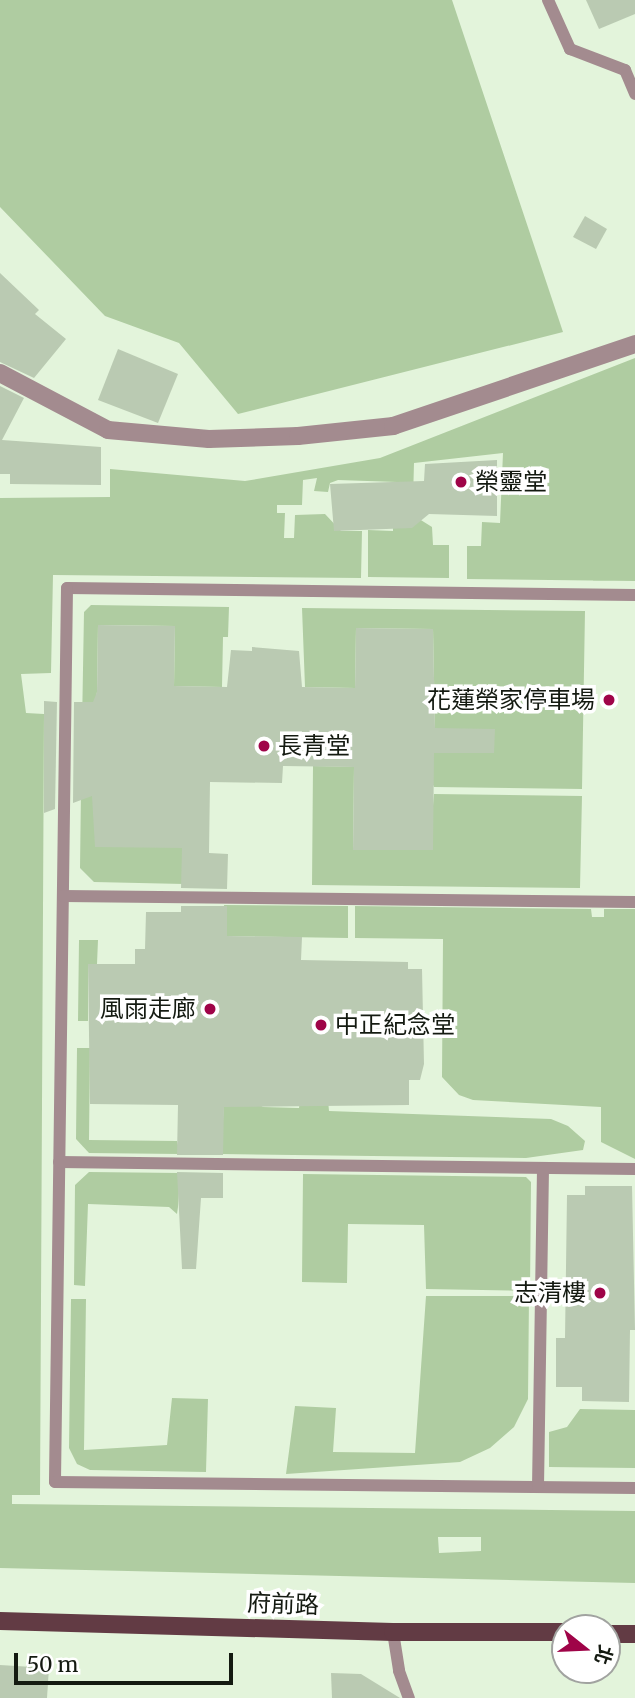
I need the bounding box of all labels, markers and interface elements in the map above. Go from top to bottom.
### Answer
place label: 榮靈堂 [475,468,547,496]
marker: 榮靈堂 [453,474,469,490]
place label: 花蓮榮家停車場 [427,686,595,714]
marker: 花蓮榮家停車場 [601,692,617,708]
place label: 長青堂 [278,732,350,760]
marker: 長青堂 [256,738,272,754]
place label: 風雨走廊 [100,995,196,1023]
marker: 風雨走廊 [202,1001,218,1017]
place label: 中正紀念堂 [335,1011,455,1039]
marker: 中正紀念堂 [313,1017,329,1033]
place label: 志清樓 [514,1279,586,1307]
marker: 志清樓 [592,1285,608,1301]
street label: 府前路 [247,1588,319,1620]
north arrow [551,1614,621,1684]
scale bar [18,1638,236,1682]
text: 北 [590,1642,618,1668]
text: 50 m [27,1651,78,1678]

